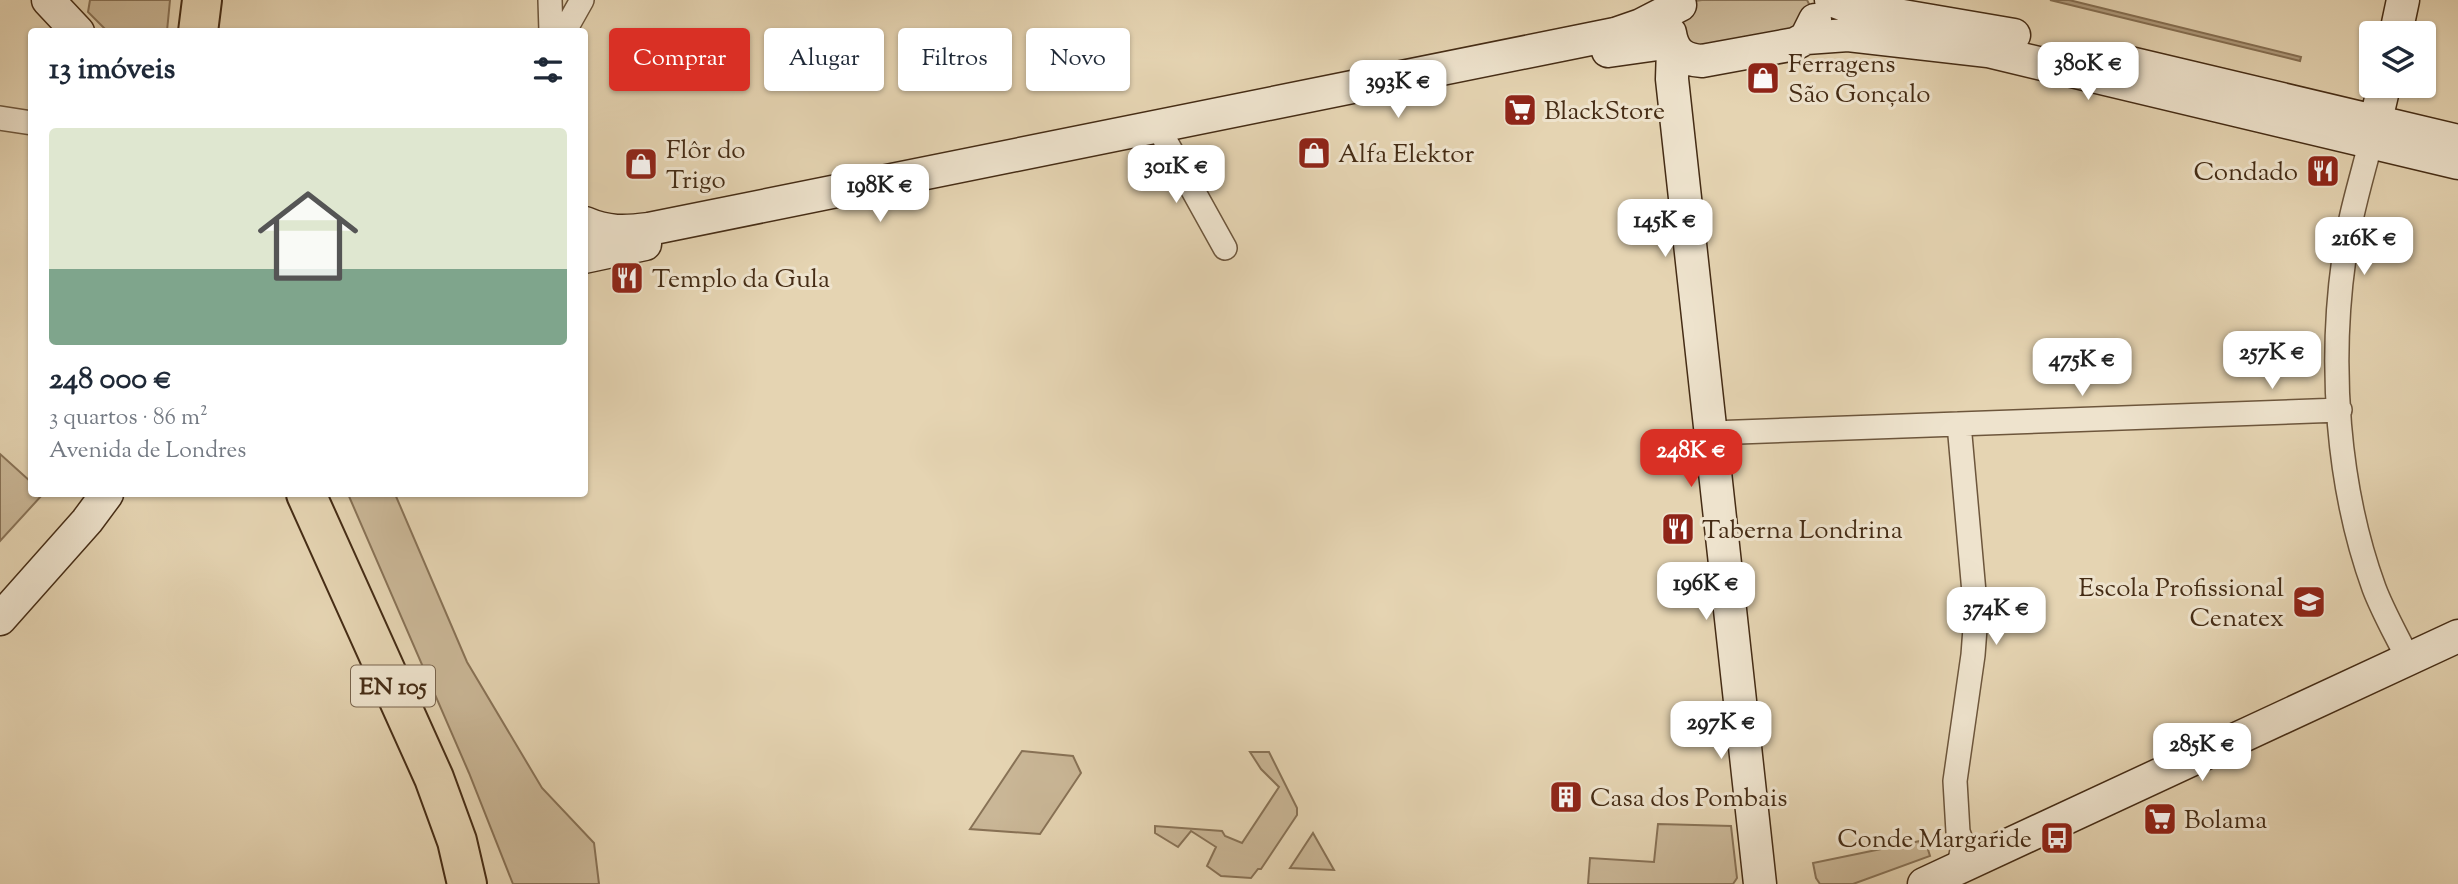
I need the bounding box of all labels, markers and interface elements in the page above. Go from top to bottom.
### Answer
map controls [2359,21,2436,98]
button: layers [2359,21,2436,98]
chip: Comprar [609,28,750,91]
chip: Alugar [764,28,884,91]
chip: Filtros [898,28,1012,91]
chip: Novo [1026,28,1130,91]
pin: 380K € [2031,42,2145,102]
place label: Ferragens São Gonçalo [1788,47,1930,114]
text: 380K € [2054,48,2122,81]
text: 13 imóveis [49,49,175,92]
icon: filters [529,51,567,89]
shop icon: Ferragens São Gonçalo [1744,59,1782,97]
pin: 393K € [1341,60,1455,120]
text: 393K € [1365,66,1431,99]
supermarket icon: BlackStore [1501,91,1539,129]
place label: BlackStore [1544,94,1665,131]
place label: Flôr do Trigo [666,133,746,200]
shop icon: Alfa Elektor [1295,134,1333,172]
place label: Alfa Elektor [1338,137,1475,174]
shop icon: Flôr do Trigo [622,145,660,183]
pin: 301K € [1119,146,1233,205]
text: 301K € [1144,151,1208,184]
restaurant icon: Condado [2304,152,2342,190]
place label: Condado [2193,155,2298,192]
pin: 198K € [823,164,937,224]
text: 198K € [847,170,913,203]
icon: home [245,173,371,299]
pin: 145K € [1608,200,1722,259]
text: 145K € [1634,205,1696,238]
pin: 216K € [2307,218,2421,277]
text: 216K € [2331,223,2397,256]
restaurant icon: Templo da Gula [608,259,646,297]
place label: Templo da Gula [652,262,830,299]
pin: 257K € [2215,332,2329,391]
text: 257K € [2239,337,2305,370]
pin: 475K € [2025,338,2139,398]
text: 475K € [2049,344,2115,377]
text: 248 000 € [49,359,172,402]
text: 3 quartos · 86 m² [49,402,208,435]
pin: 248K € [1634,430,1748,489]
text: Avenida de Londres [49,435,246,468]
text: 248K € [1656,435,1726,468]
restaurant icon: Taberna Londrina [1659,510,1697,548]
place label: Taberna Londrina [1702,513,1903,550]
pin: 196K € [1649,562,1763,622]
text: 196K € [1673,568,1739,601]
place label: Escola Profissional Cenatex [2079,571,2284,638]
school or university icon: Escola Profissional Cenatex [2290,583,2328,621]
pin: 374K € [1939,588,2053,647]
text: 374K € [1963,593,2029,626]
road number: EN 105 [351,666,435,706]
pin: 297K € [1664,702,1778,761]
text: 297K € [1686,707,1756,740]
pin: 285K € [2145,724,2259,783]
text: 285K € [2169,729,2235,762]
building icon: Casa dos Pombais [1547,778,1585,816]
place label: Casa dos Pombais [1590,781,1788,818]
supermarket icon: Bolama [2141,800,2179,838]
place label: Bolama [2184,803,2267,840]
bus stop icon: Conde Margaride [2038,819,2076,857]
place label: Conde Margaride [1837,822,2032,859]

